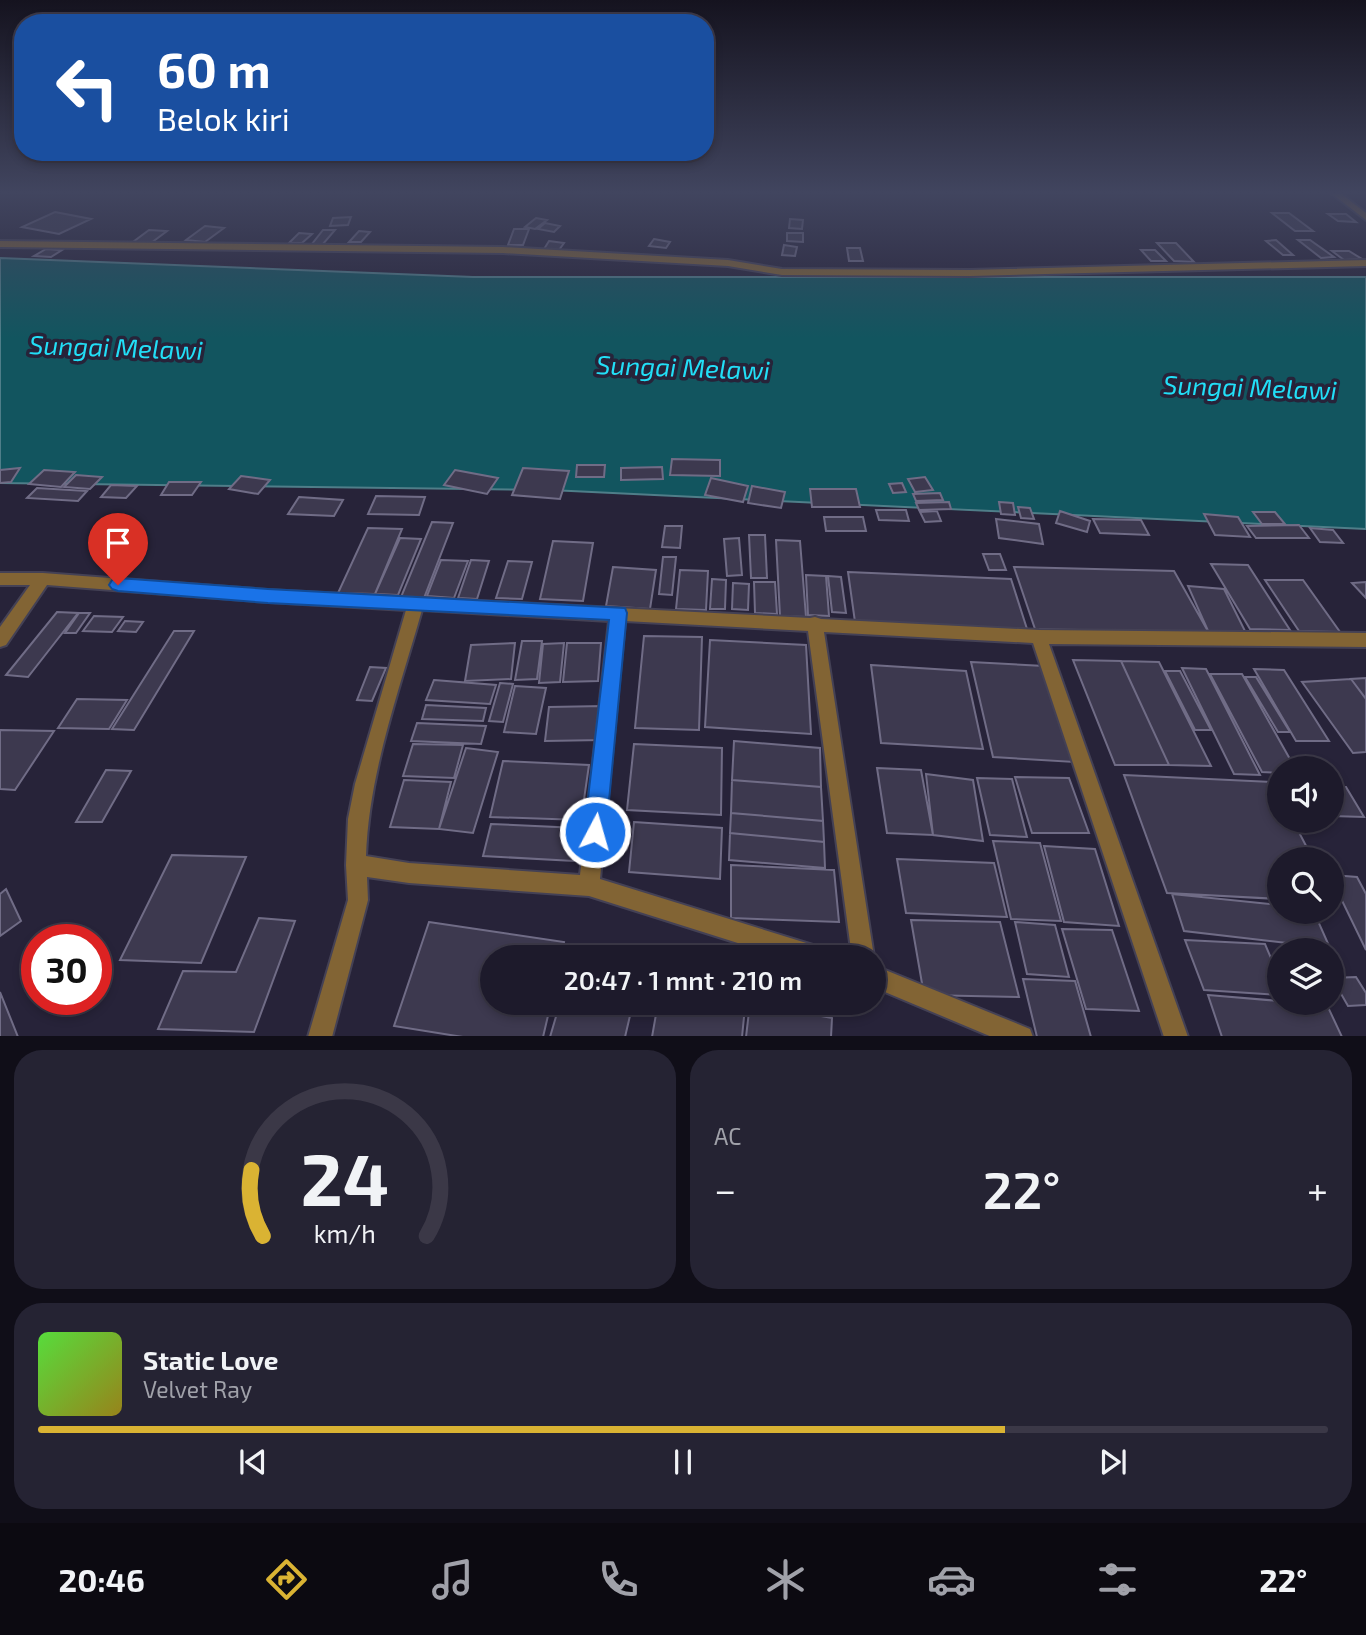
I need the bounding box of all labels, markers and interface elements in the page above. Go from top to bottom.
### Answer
text: 60 m [157,39,271,98]
icon: left [42,42,133,133]
text: Belok kiri [157,99,290,137]
water label: Sungai Melawi [29,328,204,365]
water label: Sungai Melawi [596,348,771,385]
water label: Sungai Melawi [1163,368,1338,405]
pin [88,513,148,585]
icon: arrive [99,524,137,562]
map controls [1267,756,1344,1015]
button: sound [1267,756,1344,833]
position arrow [558,795,632,869]
button: search [1267,847,1344,924]
speed limit sign: 30 [21,924,112,1015]
button: layers [1267,938,1344,1015]
text: 20:47 · 1 mnt · 210 m [564,964,802,995]
text: AC [714,1122,741,1150]
text: 24 [301,1133,389,1221]
text: 22° [983,1157,1061,1219]
text: − [714,1166,736,1212]
text: + [1307,1166,1328,1212]
text: km/h [314,1217,376,1247]
text: Static Love [143,1344,279,1375]
text: Velvet Ray [143,1375,252,1403]
icon: previous [234,1443,272,1481]
icon: pause [664,1443,702,1481]
icon: next [1094,1443,1132,1481]
icon: directions [262,1555,311,1604]
icon: music [428,1555,477,1604]
icon: phone [594,1555,643,1604]
icon: climate [761,1555,810,1604]
icon: car [927,1555,976,1604]
icon: filters [1093,1555,1142,1604]
text: 20:46 [59,1560,145,1598]
text: 22° [1259,1560,1307,1598]

